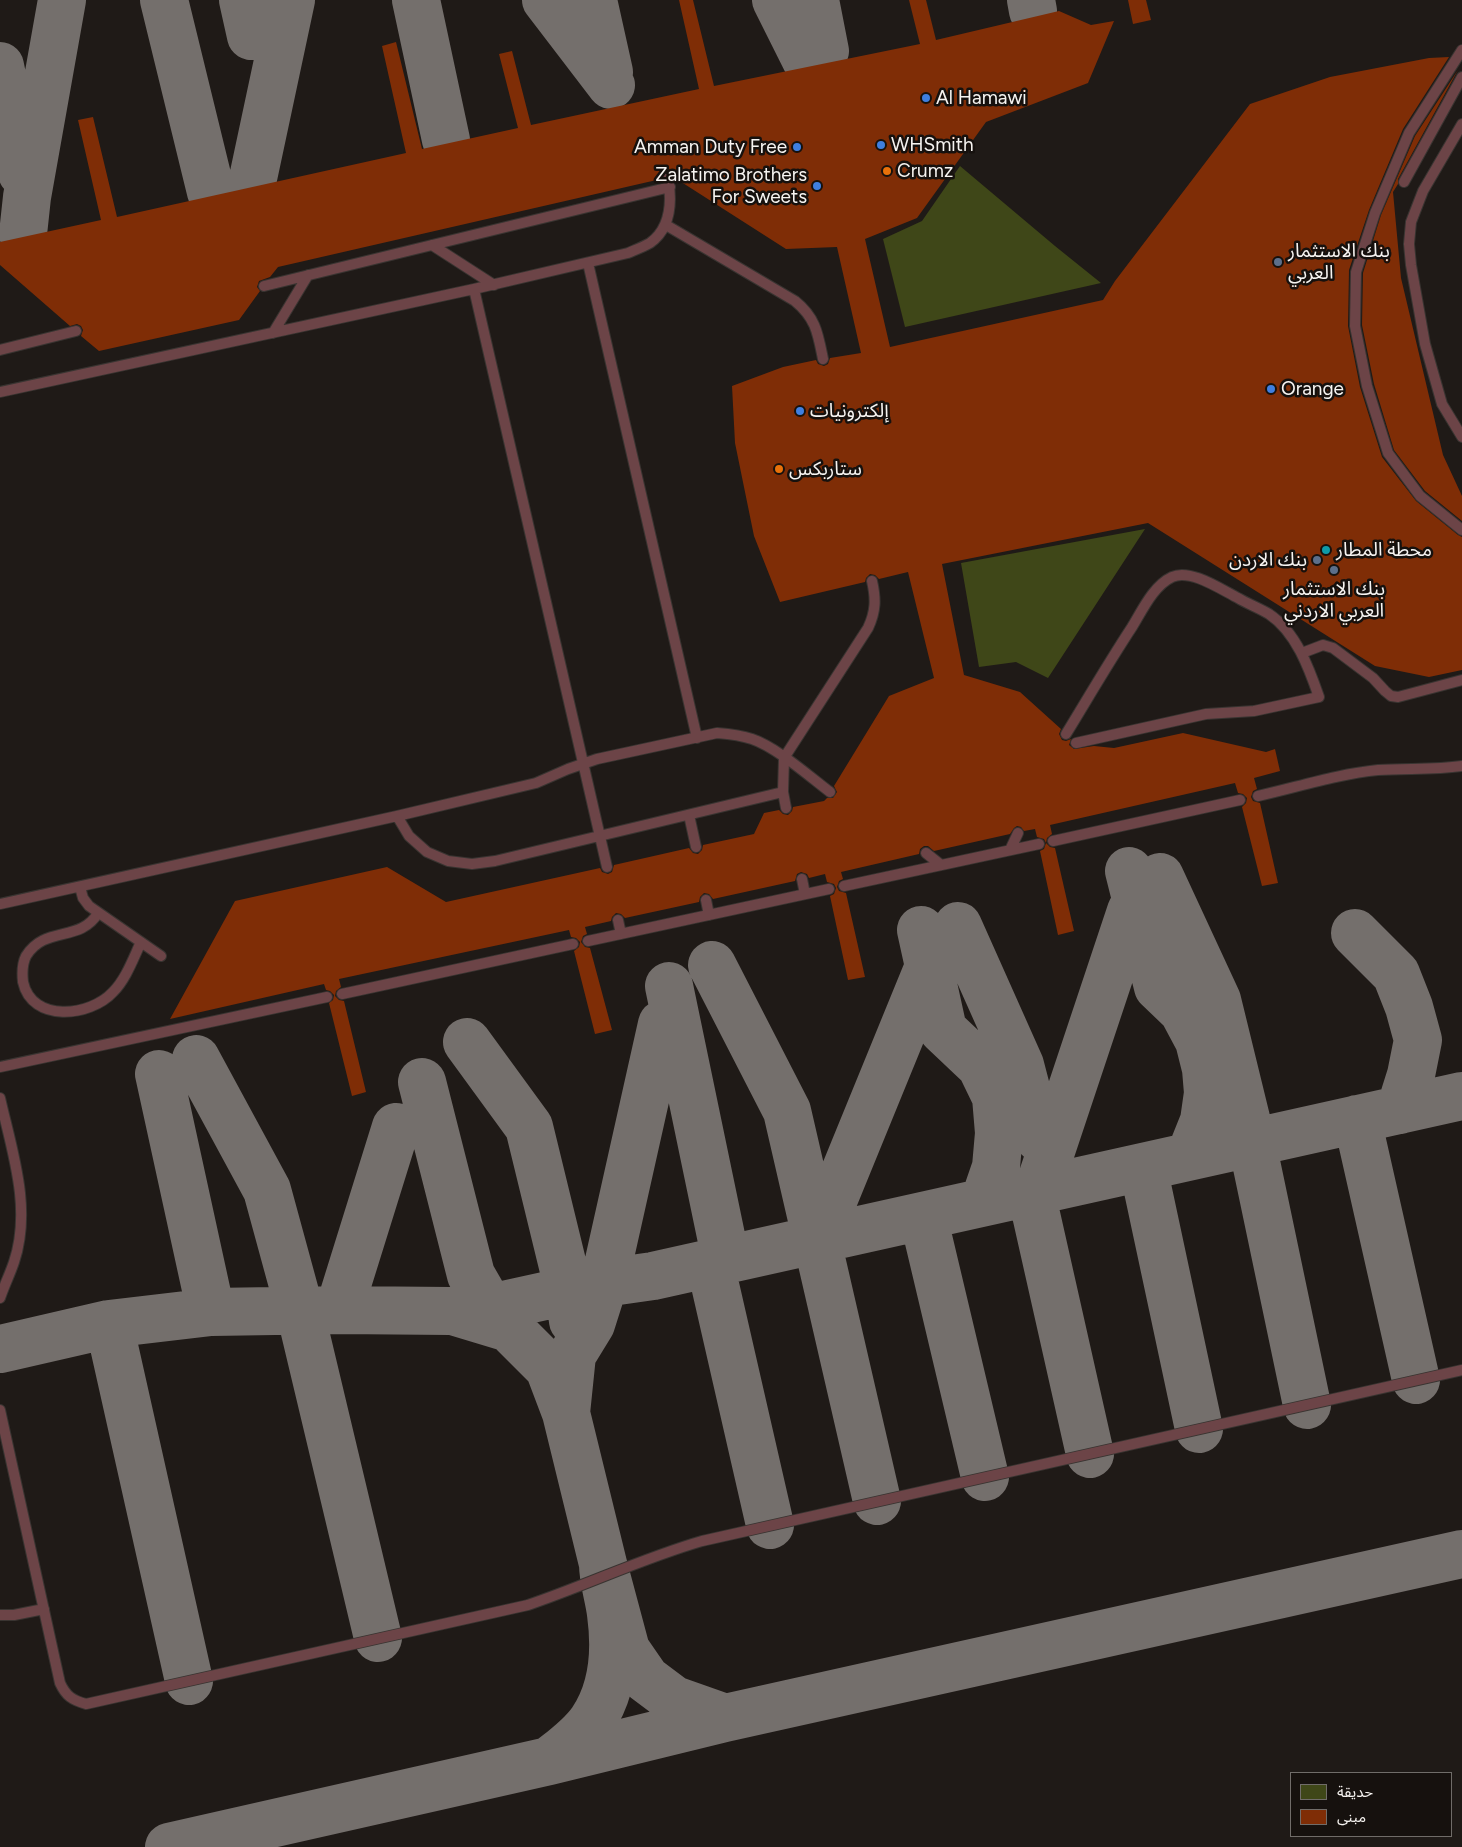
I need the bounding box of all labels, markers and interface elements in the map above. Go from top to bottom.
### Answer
place label: Al Hamawi [936,87,1027,109]
marker: Al Hamawi [920,92,932,104]
place label: WHSmith [891,134,974,156]
place label: Amman Duty Free [634,136,787,158]
marker: WHSmith [875,139,887,151]
marker: Amman Duty Free [791,141,803,153]
place label: Crumz [897,160,953,182]
place label: Zalatimo Brothers For Sweets [655,164,807,208]
marker: Crumz [881,165,893,177]
marker: Zalatimo Brothers For Sweets [811,180,823,192]
place label: بنك الاستثمار العربي [1288,240,1390,284]
marker: بنك الاستثمار العربي [1272,256,1284,268]
place label: Orange [1281,378,1344,400]
marker: Orange [1265,383,1277,395]
place label: إلكترونيات [810,400,889,422]
marker: إلكترونيات [794,405,806,417]
place label: ستاربكس [789,458,862,480]
marker: ستاربكس [773,463,785,475]
place label: محطة المطار [1336,539,1432,561]
marker: محطة المطار [1320,544,1332,556]
place label: بنك الاردن [1229,549,1307,571]
marker: بنك الاردن [1311,554,1323,566]
marker: بنك الاستثمار العربي الاردني [1328,564,1340,576]
place label: بنك الاستثمار العربي الاردني [1283,578,1385,622]
legend [1290,1772,1452,1837]
text: حديقة [1337,1783,1373,1801]
text: مبنى [1337,1808,1366,1826]

